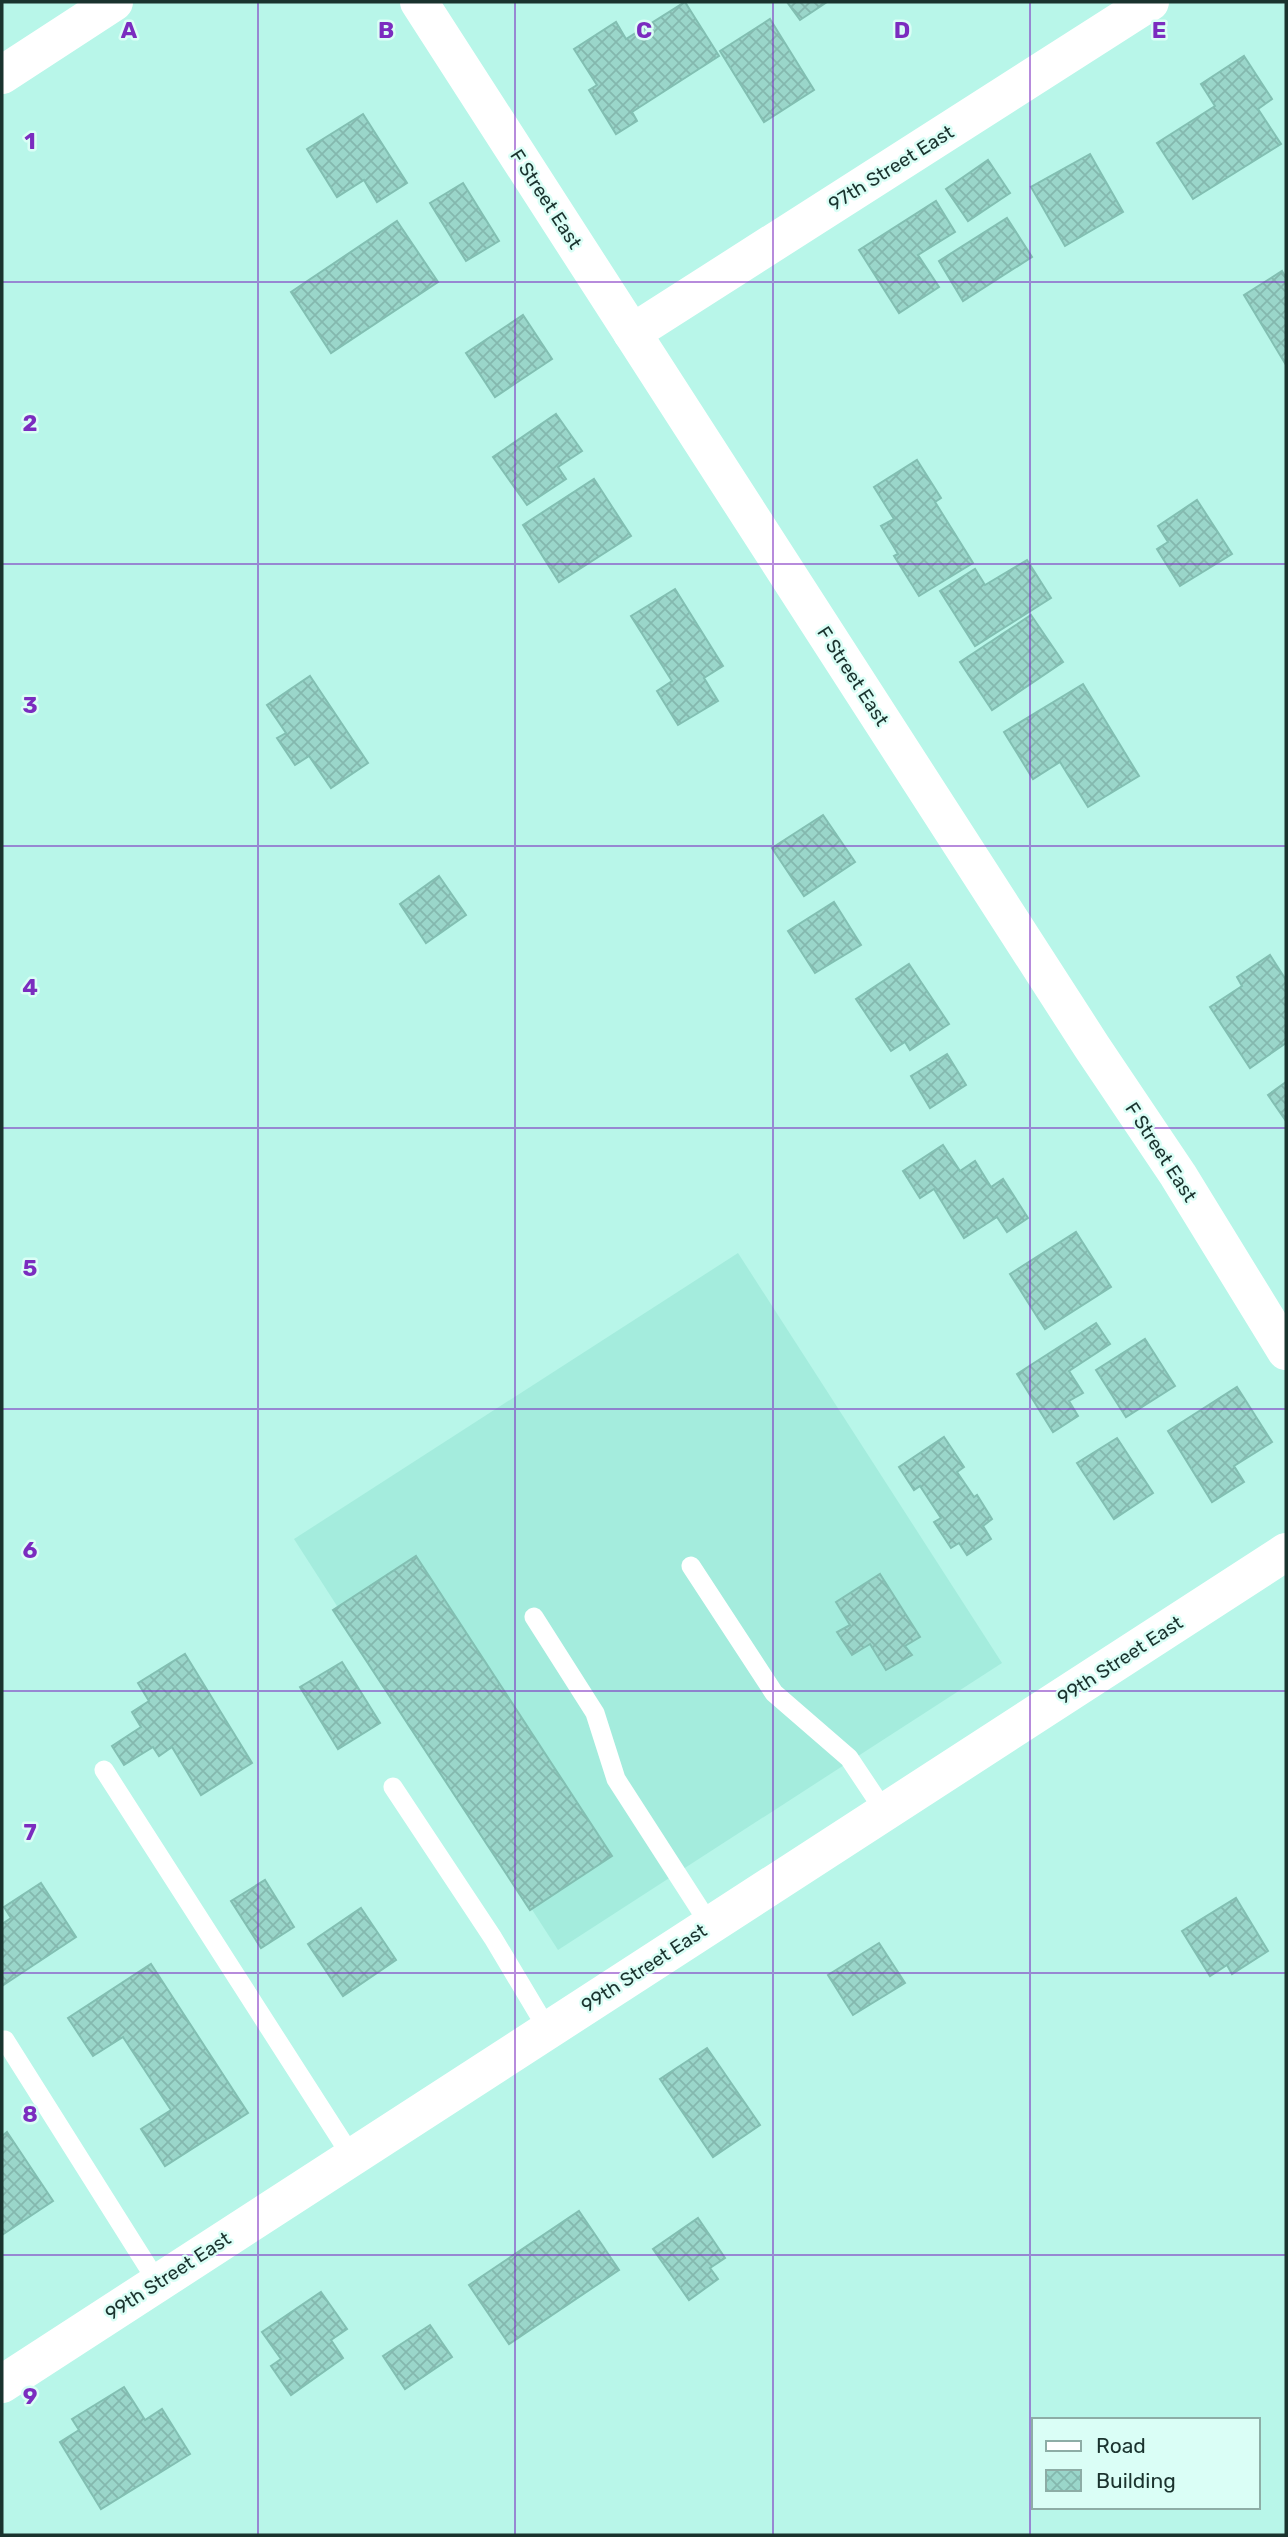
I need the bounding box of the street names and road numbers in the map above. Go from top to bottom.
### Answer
street label: 97th Street East [824,120,958,216]
street label: F Street East [505,145,587,254]
street label: F Street East [812,622,894,731]
street label: F Street East [1120,1098,1202,1207]
street label: 99th Street East [1053,1611,1187,1709]
street label: 99th Street East [577,1919,711,2017]
street label: 99th Street East [101,2227,235,2325]

